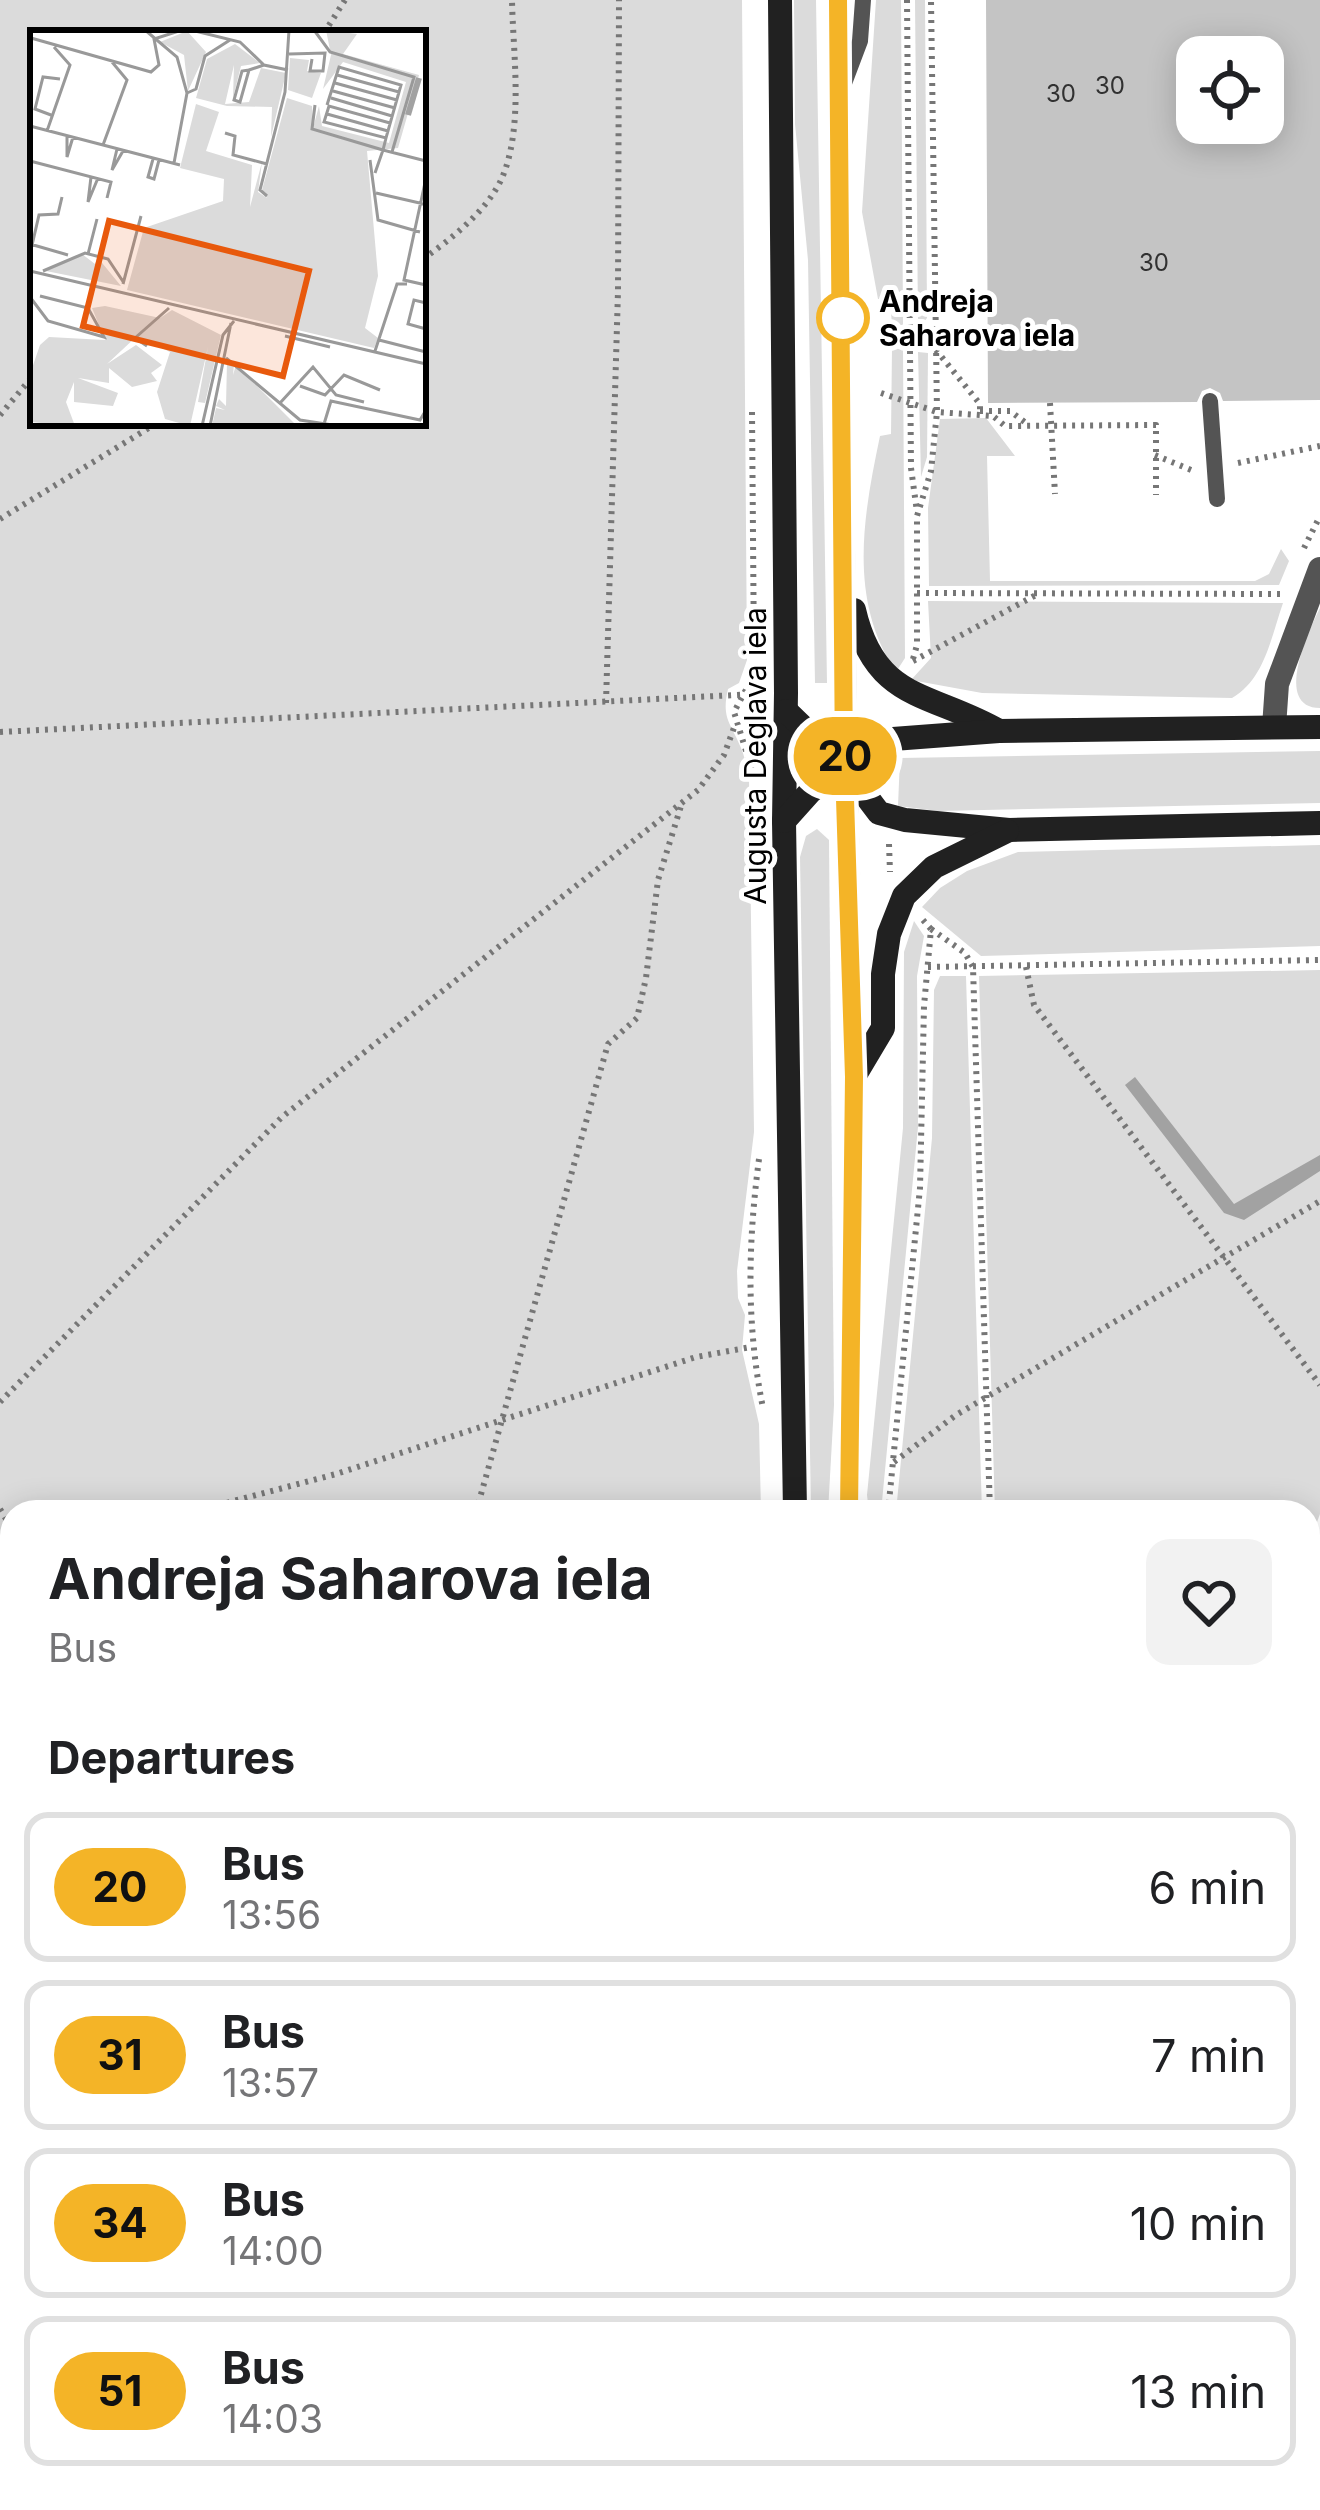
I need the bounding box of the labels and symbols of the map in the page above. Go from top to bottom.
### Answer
inset map [30,30,426,426]
house number: 30 [1095,71,1125,100]
house number: 30 [1046,79,1076,108]
house number: 30 [1139,248,1169,277]
place label: Andreja Saharova iela [879,283,1075,353]
marker: Andreja Saharova iela [818,293,868,343]
street label: Augusta Deglava iela [737,607,773,905]
line badge: 20 [791,717,899,795]

